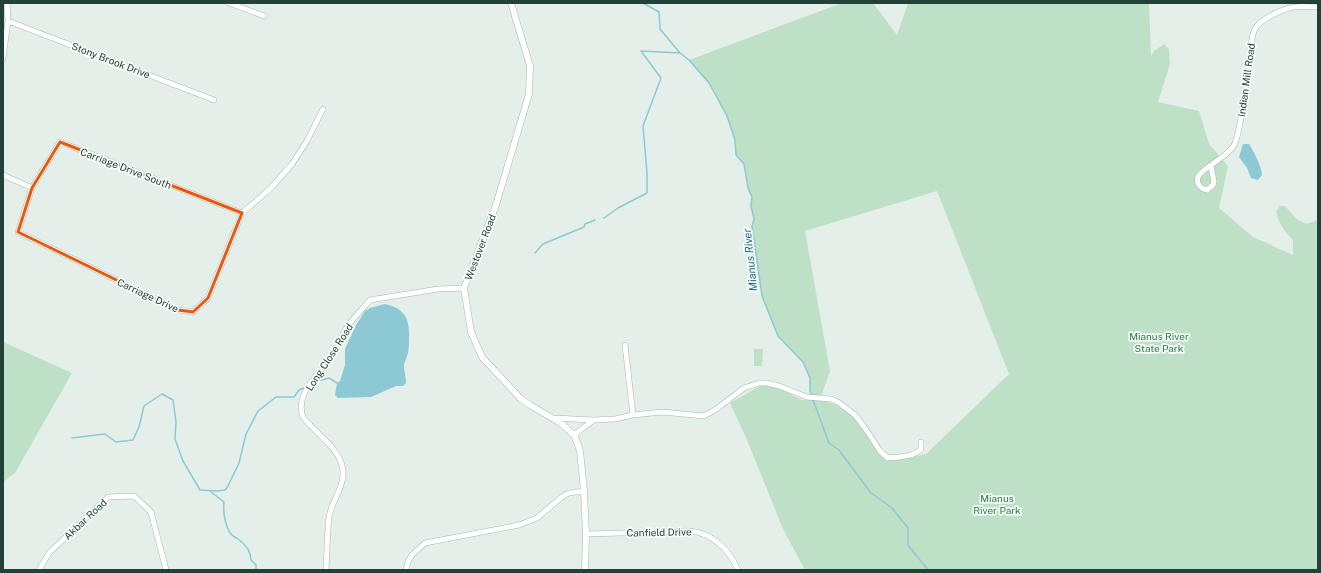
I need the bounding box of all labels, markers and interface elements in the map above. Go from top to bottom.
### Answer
street label: Stony Brook Drive [70,40,152,81]
street label: Indian Mill Road [1235,42,1257,118]
street label: Carriage Drive South [79,145,173,191]
street label: Westover Road [462,212,498,282]
water label: Mianus River [741,227,759,292]
street label: Carriage Drive [115,276,181,315]
street label: Long Close Road [303,321,355,393]
park label: Mianus River State Park [1129,330,1189,354]
park label: Mianus River Park [973,492,1021,516]
street label: Akbar Road [61,496,109,542]
street label: Canfield Drive [626,525,692,539]

